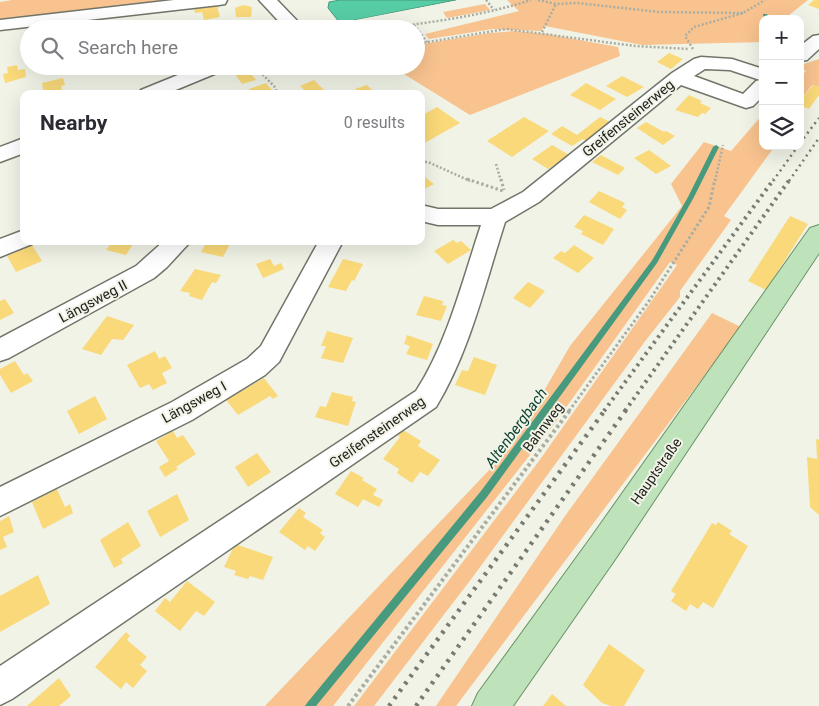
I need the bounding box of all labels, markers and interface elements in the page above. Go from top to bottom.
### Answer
map controls [759,15,804,150]
button: + [759,15,804,60]
search box [20,20,425,75]
icon: search [38,34,66,62]
text: Search here [78,36,178,59]
button: − [759,60,804,105]
street label: Greifensteinerweg [579,76,677,160]
button: layers [759,105,804,150]
text: Nearby [40,111,107,135]
text: 0 results [344,113,405,132]
street label: Längsweg II [56,276,130,326]
street label: Längsweg I [159,378,229,426]
water label: Altenbergbach [480,385,551,472]
street label: Greifensteinerweg [326,393,428,471]
street label: Bahnweg [519,399,567,455]
street label: Hauptstraße [627,435,685,507]

